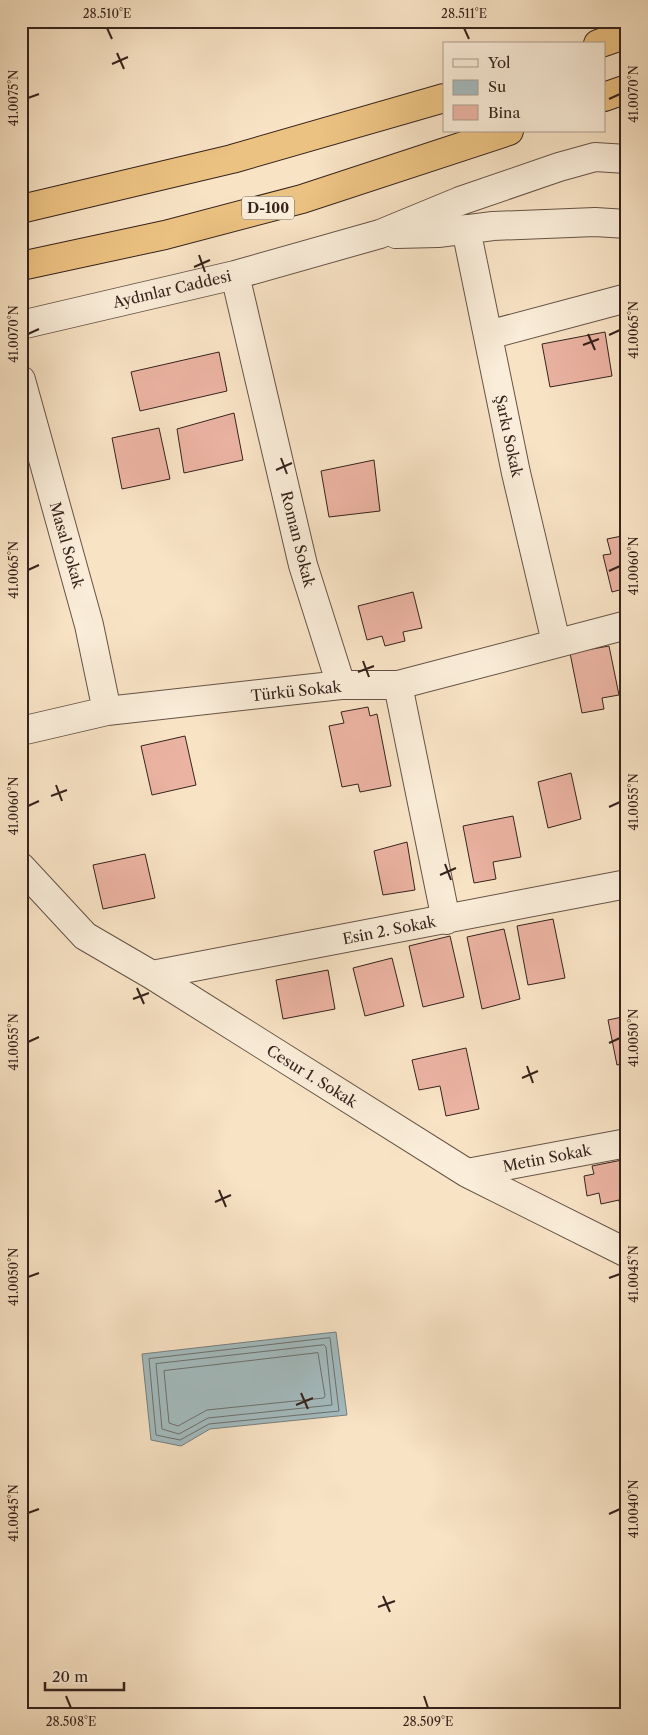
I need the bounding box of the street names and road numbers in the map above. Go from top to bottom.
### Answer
road number: D-100 [242,197,294,220]
street label: Aydınlar Caddesi [110,266,233,312]
street label: Şarkı Sokak [491,393,527,480]
street label: Roman Sokak [277,489,319,590]
street label: Masal Sokak [46,500,89,592]
street label: Türkü Sokak [250,677,343,705]
street label: Esin 2. Sokak [341,911,438,948]
street label: Cesur 1. Sokak [263,1041,362,1112]
street label: Metin Sokak [501,1140,594,1176]

